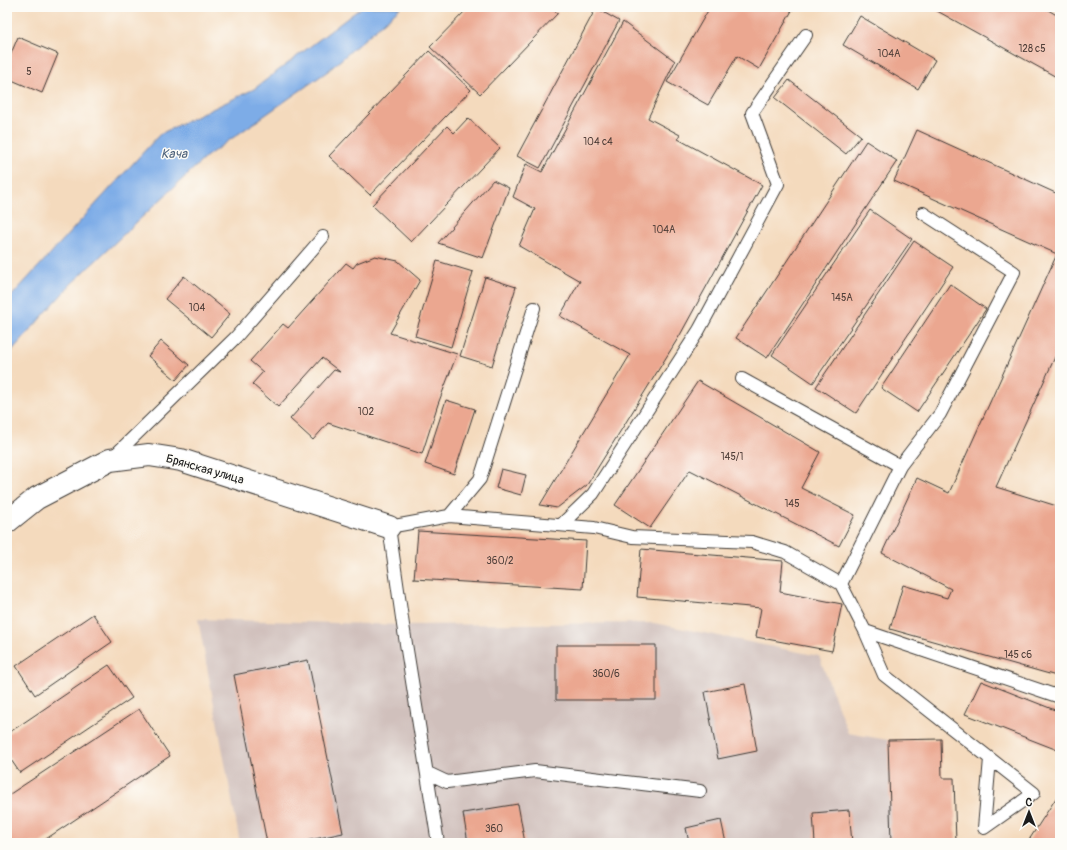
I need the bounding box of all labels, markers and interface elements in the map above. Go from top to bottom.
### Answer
house number: 128 с5 [1018,43,1046,55]
house number: 104А [877,48,901,60]
house number: 5 [26,66,32,78]
house number: 104 с4 [583,136,613,148]
water label: Кача [161,146,188,162]
house number: 104А [652,224,676,236]
house number: 145А [831,292,853,304]
house number: 104 [189,302,205,314]
house number: 102 [358,406,375,418]
street label: Брянская улица [164,451,246,488]
house number: 145/1 [721,451,743,463]
house number: 145 [784,498,800,510]
house number: 360/2 [486,555,514,567]
house number: 145 с6 [1004,649,1032,661]
house number: 360/6 [592,668,620,680]
north arrow [1009,792,1049,832]
text: С [1026,796,1033,809]
house number: 360 [485,823,503,835]

